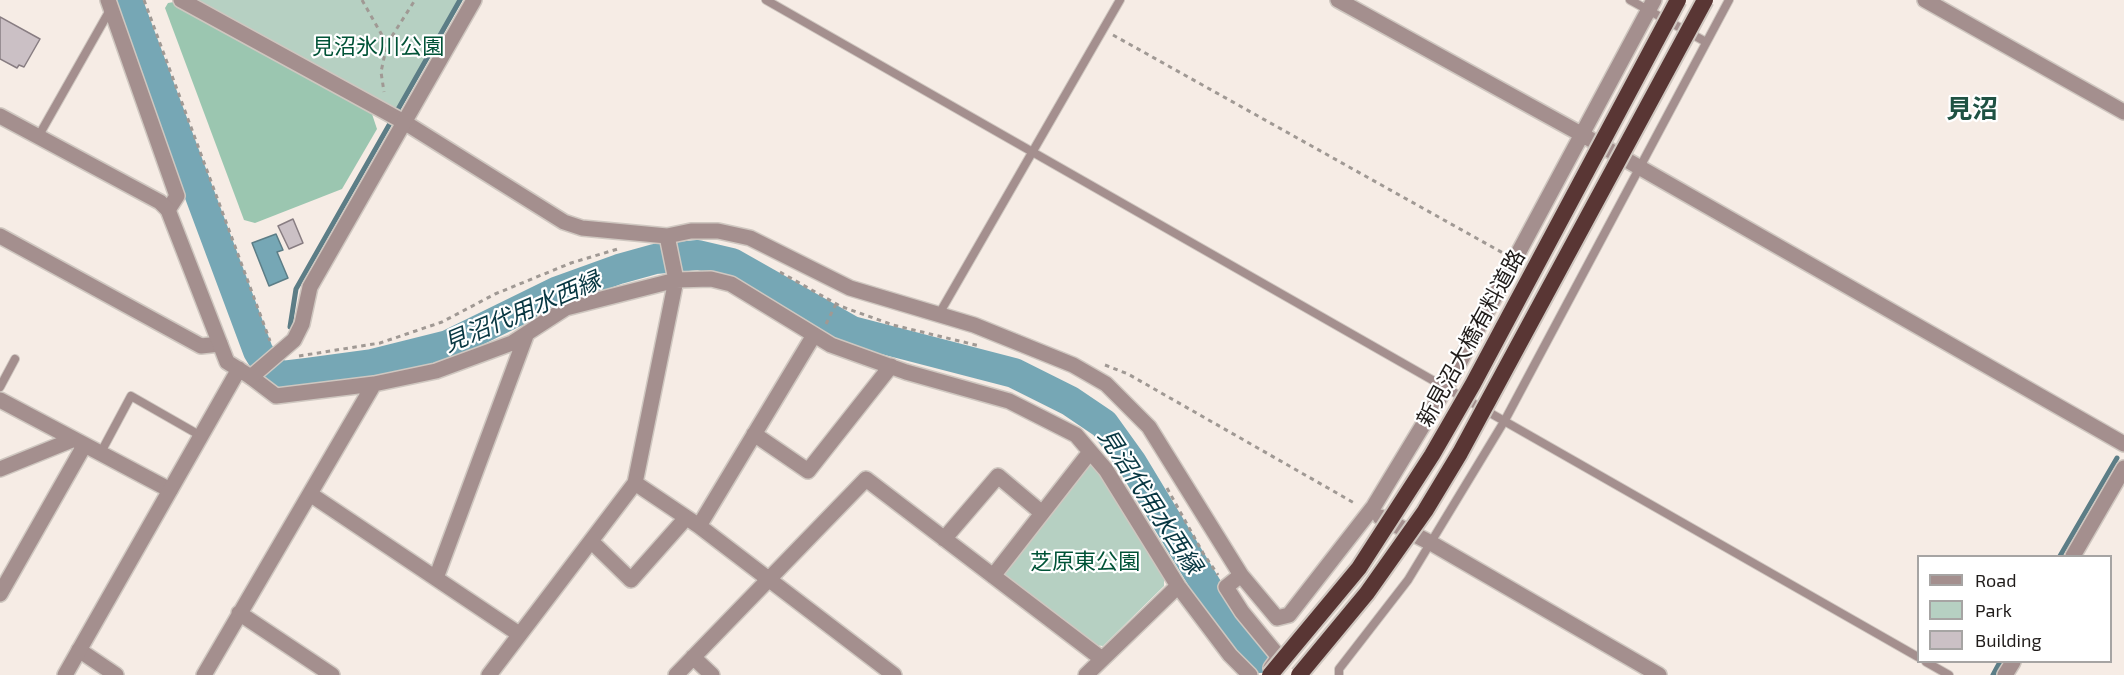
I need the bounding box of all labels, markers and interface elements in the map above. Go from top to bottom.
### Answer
park label: 見沼氷川公園 [312,34,444,60]
district label: 見沼 [1946,93,1998,125]
street label: 新見沼大橋有料道路 [1411,245,1531,431]
water label: 見沼代用水西縁 [439,266,605,358]
water label: 見沼代用水西縁 [1092,423,1208,579]
park label: 芝原東公園 [1030,549,1140,575]
legend [1917,555,2112,663]
text: Road [1975,569,2016,591]
text: Park [1975,599,2012,621]
text: Building [1975,629,2042,651]

